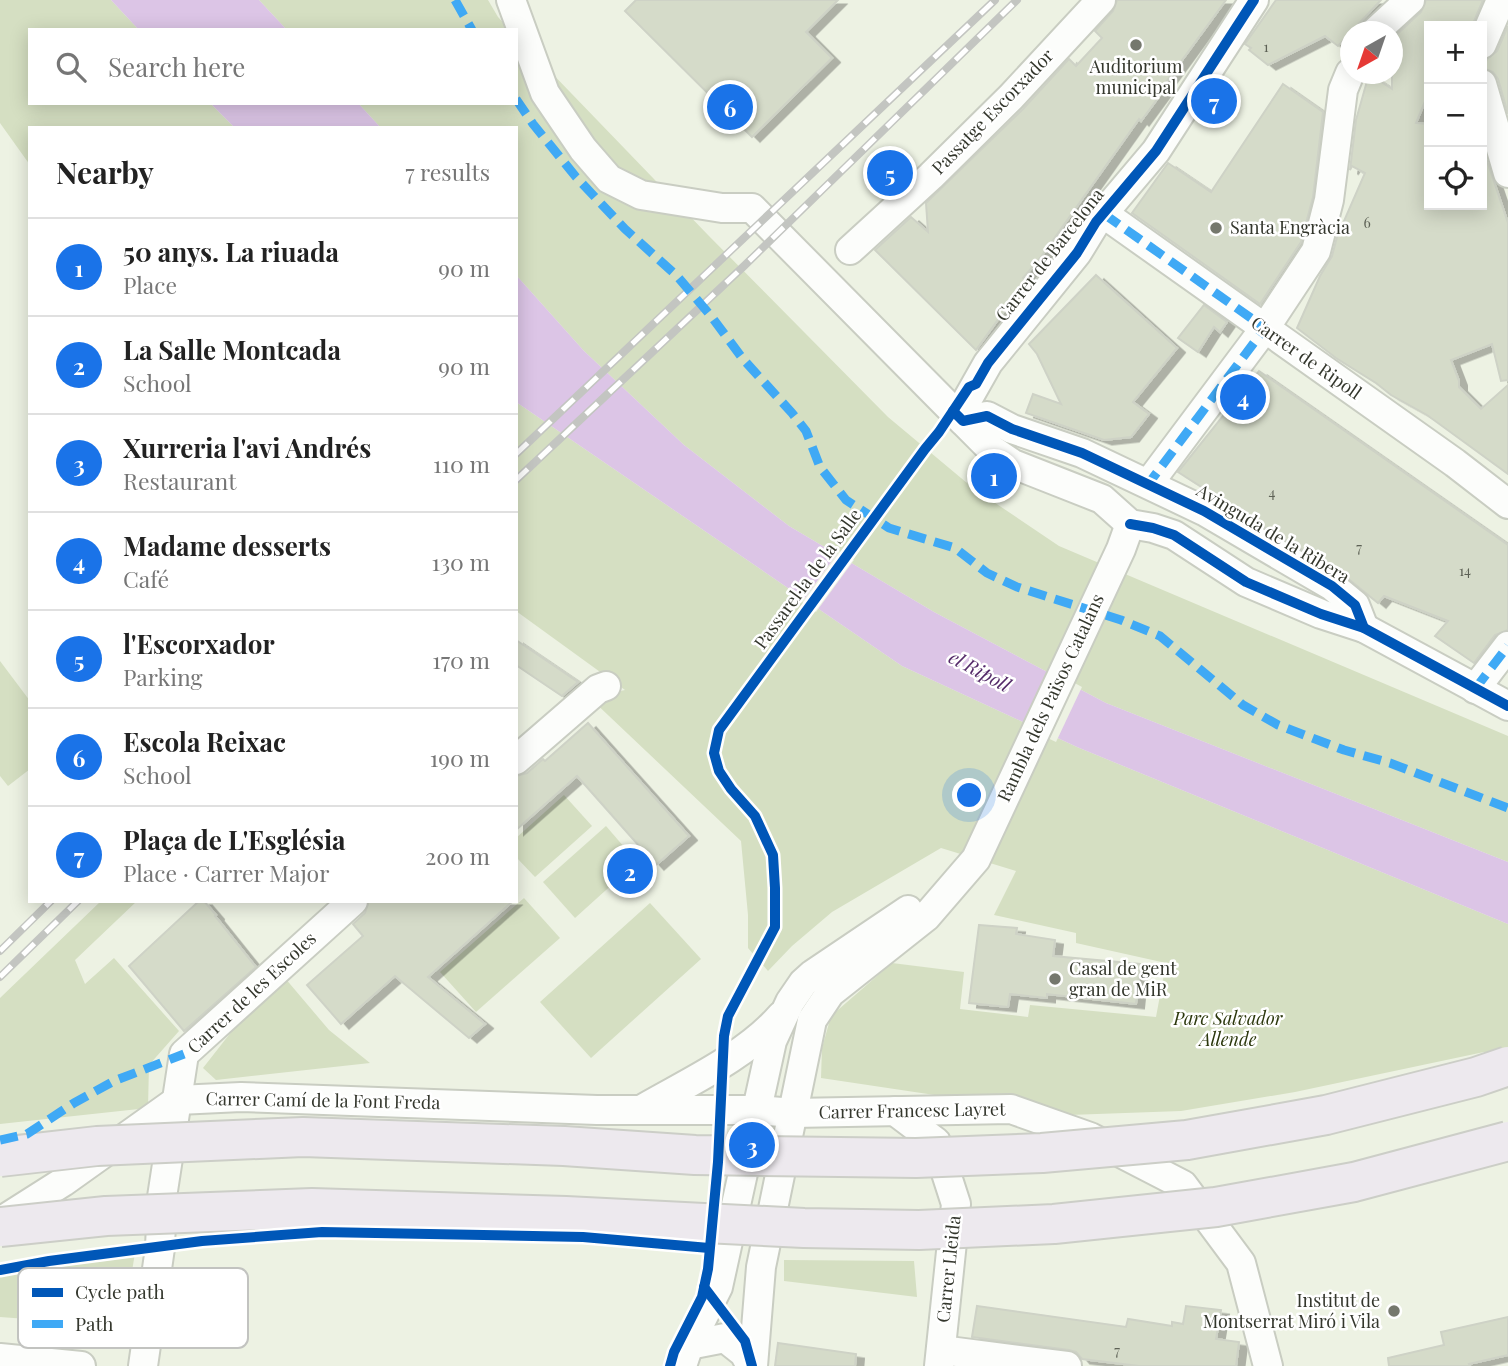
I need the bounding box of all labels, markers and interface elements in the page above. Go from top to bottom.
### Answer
north arrow [1340,21,1403,84]
map controls [1424,21,1487,210]
button: + [1424,21,1487,84]
search box [28,28,518,105]
marker: Auditorium municipal [1128,37,1144,53]
house number: 1 [1263,37,1269,56]
street label: Passatge Escorxador [926,43,1058,179]
icon: search [52,48,90,86]
text: Search here [108,49,245,84]
place label: Auditorium municipal [1089,54,1182,99]
pin: 7 [1191,75,1237,127]
pin: 6 [707,81,753,133]
button: − [1424,84,1487,147]
pin: 5 [867,147,913,199]
button: locate [1424,147,1487,210]
text: Nearby [56,152,154,192]
text: 7 results [405,156,490,187]
street label: Carrer de Barcelona [990,183,1109,326]
house number: 6 [1363,213,1371,232]
place label: Santa Engràcia [1230,215,1350,239]
marker: Santa Engràcia [1208,220,1224,236]
text: 50 anys. La riuada [123,234,339,269]
text: 1 [75,252,83,283]
text: 90 m [438,252,490,283]
text: Place [123,269,177,300]
street label: Carrer de Ripoll [1247,310,1367,404]
text: La Salle Montcada [123,332,341,367]
text: 2 [73,350,85,381]
text: 90 m [438,350,490,381]
text: School [123,367,192,398]
pin: 4 [1220,371,1266,423]
text: Xurreria l'avi Andrés [123,430,371,465]
text: 3 [73,448,85,479]
text: 110 m [433,448,490,479]
pin: 1 [971,450,1017,502]
text: Restaurant [123,465,236,496]
street label: Avinguda de la Ribera [1192,477,1355,588]
house number: 4 [1269,483,1276,502]
street label: Passarel·la de la Salle [748,503,866,653]
text: Madame desserts [123,528,331,563]
house number: 7 [1356,538,1362,557]
text: 4 [73,546,85,577]
text: 130 m [432,546,490,577]
house number: 14 [1459,561,1471,580]
text: Café [123,563,169,594]
street label: Rambla dels Països Catalans [991,590,1109,805]
text: l'Escorxador [123,626,275,661]
water label: el Ripoll [945,643,1016,697]
text: 5 [74,644,84,675]
text: 170 m [432,644,490,675]
text: Parking [123,661,203,692]
text: Escola Reixac [123,724,286,759]
text: 6 [73,742,85,773]
text: 190 m [430,742,490,773]
text: School [123,759,192,790]
your location [952,778,986,812]
text: Plaça de L'Església [123,822,346,857]
text: 7 [74,840,84,871]
text: 200 m [425,840,490,871]
pin: 2 [607,845,653,897]
text: Place · Carrer Major [123,857,329,888]
street label: Carrer de les Escoles [182,926,321,1058]
place label: Casal de gent gran de MiR [1069,956,1177,1001]
marker: Casal de gent gran de MiR [1047,971,1063,987]
park label: Parc Salvador Allende [1172,1006,1284,1051]
street label: Carrer Camí de la Font Freda [206,1086,441,1114]
street label: Carrer Francesc Layret [818,1096,1006,1124]
pin: 3 [729,1119,775,1171]
street label: Carrer Lleida [930,1214,966,1324]
legend [18,1268,248,1348]
text: Cycle path [75,1278,165,1304]
place label: Institut de Montserrat Miró i Vila [1203,1288,1380,1333]
marker: Institut de Montserrat Miró i Vila [1386,1303,1402,1319]
text: Path [75,1310,113,1336]
house number: 7 [1114,1341,1120,1360]

